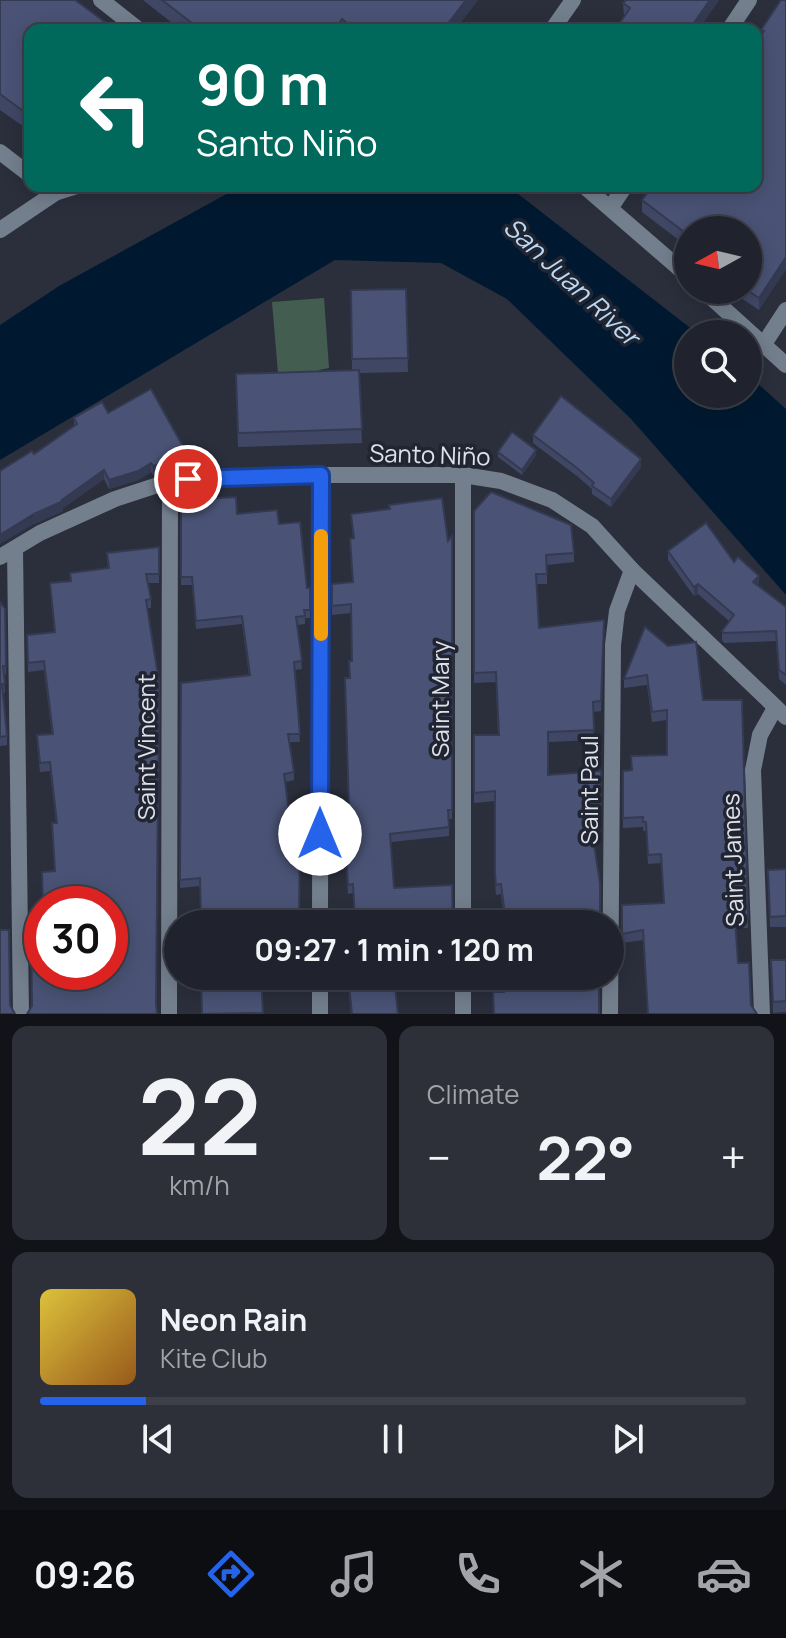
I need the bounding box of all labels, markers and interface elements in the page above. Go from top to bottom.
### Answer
text: 90 m [196,45,329,122]
icon: left [64,56,168,160]
text: Santo Niño [196,118,378,167]
water label: San Juan River [496,209,650,356]
north arrow [674,216,762,304]
map controls [674,216,762,408]
button: search [674,320,762,408]
street label: Santo Niño [369,435,491,473]
pin [154,445,222,513]
icon: arrive [166,457,210,501]
street label: Saint Mary [423,640,456,758]
street label: Saint Vincent [129,674,162,820]
street label: Saint Paul [572,735,605,845]
position arrow [278,792,362,876]
street label: Saint James [713,793,751,927]
speed limit sign: 30 [24,886,128,990]
text: 09:27 · 1 min · 120 m [254,929,534,970]
text: 22 [138,1044,261,1186]
text: Climate [427,1076,519,1112]
text: 22° [536,1116,635,1198]
text: − [427,1127,451,1187]
text: + [721,1127,746,1187]
text: km/h [169,1167,230,1203]
text: Neon Rain [160,1299,307,1340]
text: Kite Club [160,1340,267,1376]
icon: previous [136,1417,180,1461]
icon: pause [371,1417,415,1461]
icon: next [606,1417,650,1461]
icon: directions [203,1546,259,1602]
icon: music [326,1546,382,1602]
icon: phone [450,1546,506,1602]
icon: climate [573,1546,629,1602]
icon: car [696,1546,752,1602]
text: 09:26 [34,1550,136,1599]

